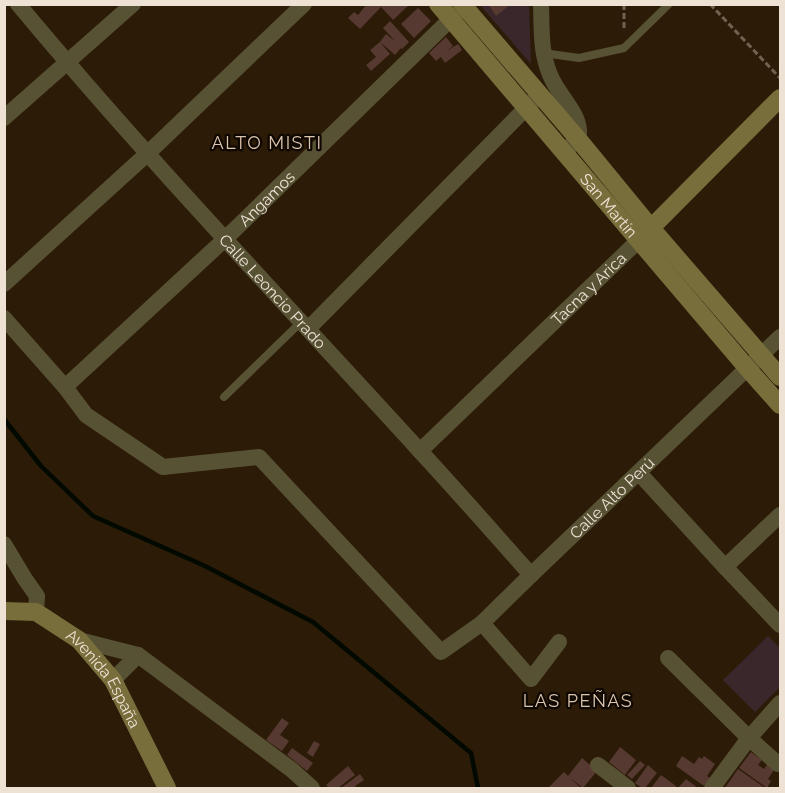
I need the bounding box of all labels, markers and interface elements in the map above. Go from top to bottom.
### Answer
district label: ALTO MISTI [212,132,322,153]
street label: Angamos [235,167,299,230]
street label: San Martín [576,170,641,242]
street label: Calle Leoncio Prado [215,230,330,353]
street label: Tacna y Arica [547,249,630,329]
street label: Calle Alto Perú [566,453,659,543]
street label: Avenida España [63,625,144,731]
district label: LAS PEÑAS [523,690,633,711]

